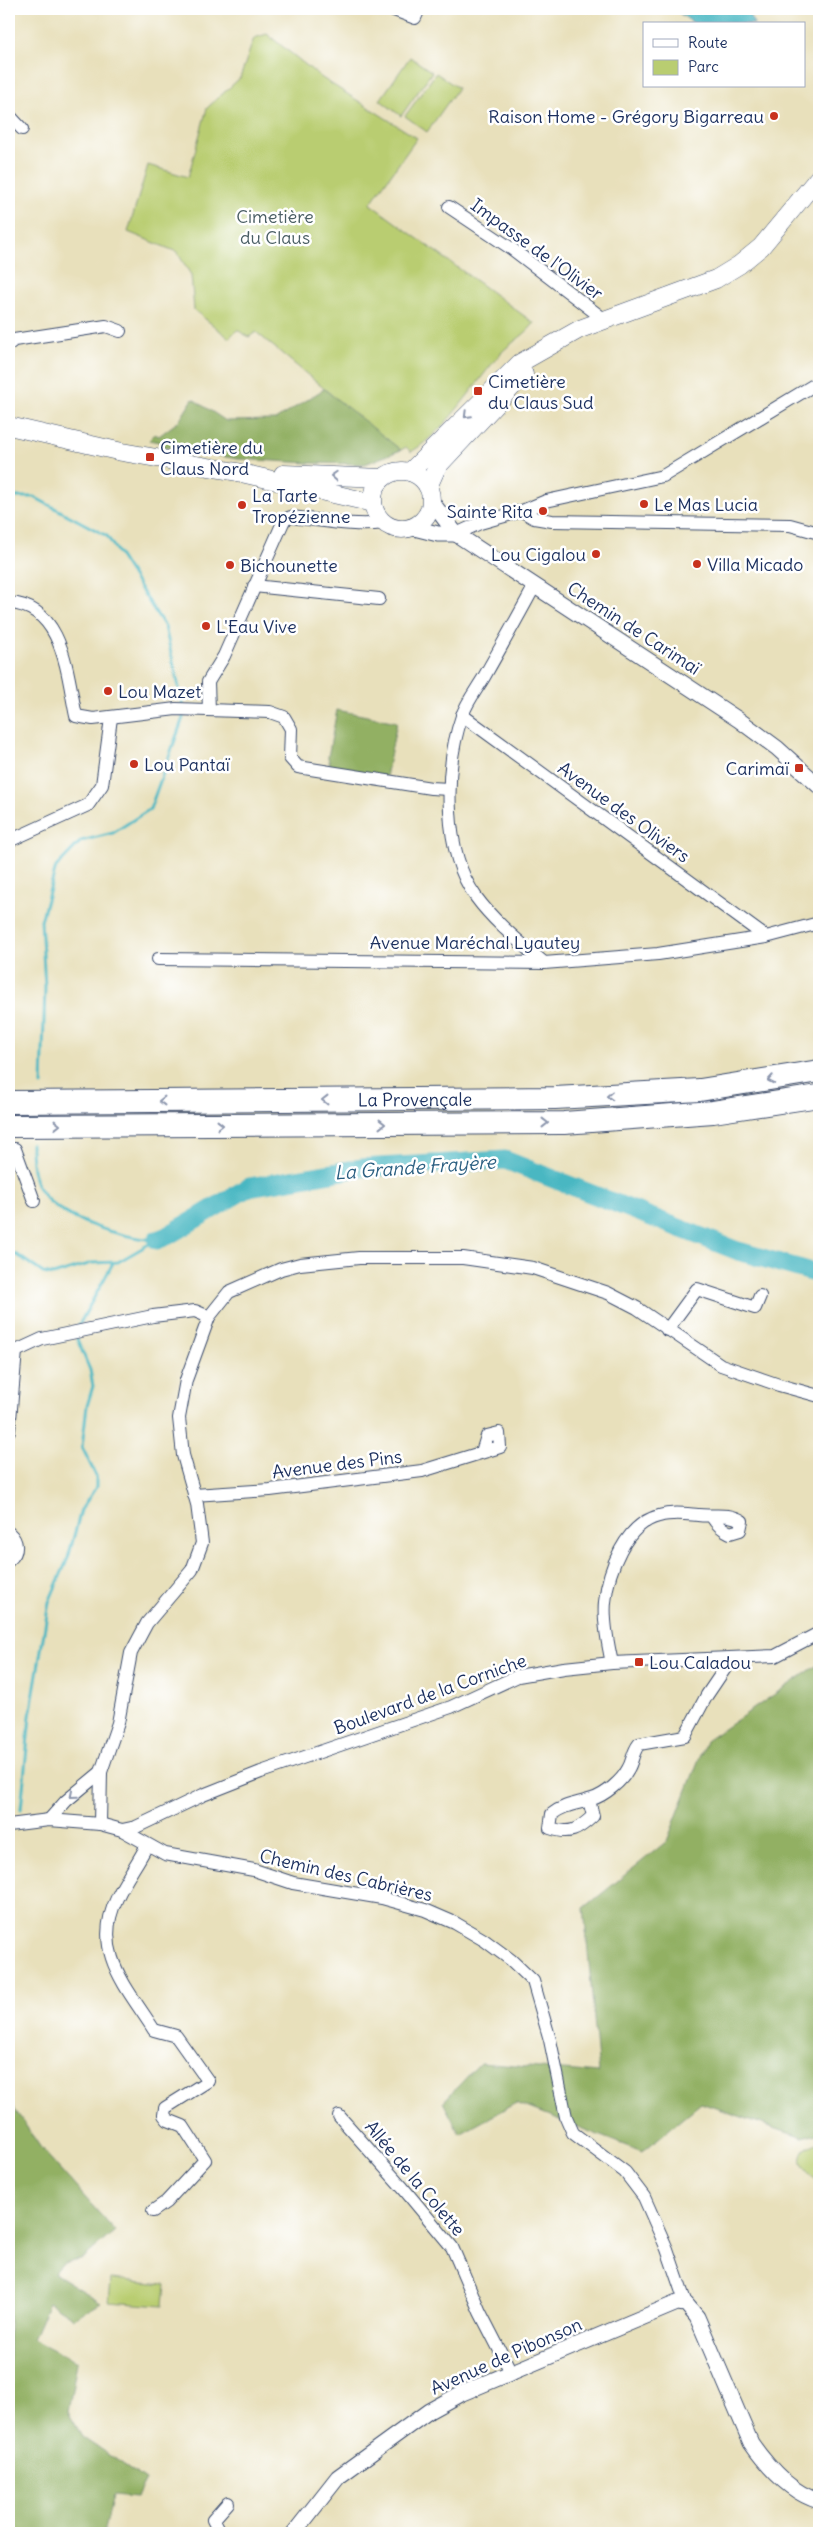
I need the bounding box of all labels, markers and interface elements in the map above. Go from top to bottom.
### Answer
legend [643,22,806,88]
text: Route [688,33,728,52]
text: Parc [688,57,719,76]
place label: Raison Home - Grégory Bigarreau [488,105,764,128]
marker: Raison Home - Grégory Bigarreau [768,110,780,122]
street label: Impasse de l'Olivier [466,193,608,305]
park label: Cimetière du Claus [236,205,314,249]
place label: Cimetière du Claus Sud [488,370,594,414]
marker: Cimetière du Claus Sud [472,385,484,397]
one-way arrow [464,409,473,418]
place label: Cimetière du Claus Nord [160,436,263,480]
marker: Cimetière du Claus Nord [144,451,156,463]
one-way arrow [330,471,338,482]
place label: La Tarte Tropézienne [252,484,350,528]
place label: Le Mas Lucia [654,493,758,516]
marker: Le Mas Lucia [638,498,650,510]
marker: La Tarte Tropézienne [236,499,248,511]
place label: Sainte Rita [447,500,533,523]
marker: Sainte Rita [537,505,549,517]
place label: Lou Cigalou [491,543,586,566]
marker: Lou Cigalou [590,548,602,560]
place label: Villa Micado [707,553,803,576]
place label: Bichounette [240,554,338,577]
marker: Villa Micado [691,558,703,570]
marker: Bichounette [224,559,236,571]
street label: Chemin de Carimaï [563,576,706,680]
place label: L'Eau Vive [216,615,297,638]
marker: L'Eau Vive [200,620,212,632]
place label: Lou Mazet [118,680,201,703]
marker: Lou Mazet [102,685,114,697]
place label: Lou Pantaï [144,753,231,776]
street label: Avenue des Oliviers [554,756,694,868]
place label: Carimaï [726,757,790,780]
marker: Lou Pantaï [128,758,140,770]
marker: Carimaï [793,762,805,774]
street label: Avenue Maréchal Lyautey [370,931,580,954]
one-way arrow [767,1074,776,1084]
street label: La Provençale [358,1087,472,1111]
one-way arrow [605,1090,613,1101]
one-way arrow [320,1095,328,1105]
one-way arrow [158,1096,166,1106]
one-way arrow [542,1118,549,1128]
one-way arrow [379,1119,387,1129]
one-way arrow [54,1120,62,1130]
one-way arrow [216,1120,224,1130]
water label: La Grande Frayère [334,1149,498,1185]
street label: Avenue des Pins [271,1445,403,1483]
street label: Boulevard de la Corniche [331,1648,529,1740]
place label: Lou Caladou [649,1651,751,1674]
marker: Lou Caladou [633,1656,645,1668]
one-way arrow [70,1789,79,1798]
street label: Chemin des Cabrières [257,1844,435,1906]
street label: Allée de la Colette [360,2116,470,2240]
street label: Avenue de Pibonson [427,2312,585,2400]

